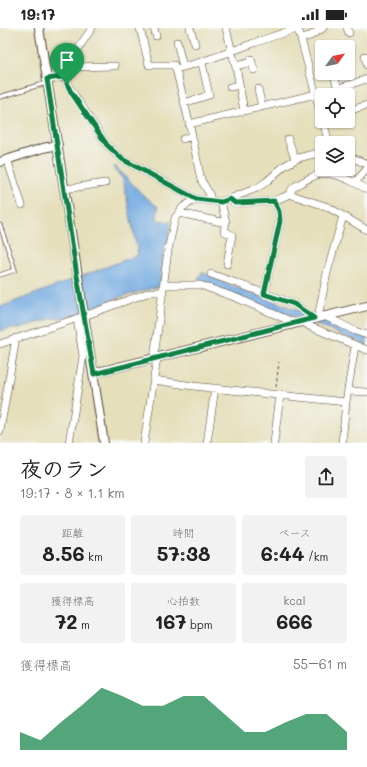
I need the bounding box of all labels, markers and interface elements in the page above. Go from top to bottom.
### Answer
text: 19:17 [20,4,55,24]
north arrow [315,40,355,80]
map controls [315,40,355,176]
pin [50,43,84,84]
icon: arrive [56,49,78,71]
button: locate [315,88,355,128]
button: layers [315,136,355,176]
text: 夜のラン [20,454,108,483]
button: share [305,456,347,498]
text: 19:17 · 8 × 1.1 km [20,484,125,501]
text: 距離 [62,525,84,540]
text: 時間 [173,525,195,540]
text: ペース [278,525,311,540]
text: 8.56 [42,540,85,566]
text: 57:38 [157,540,210,566]
text: 6:44 [261,540,304,566]
text: km [85,549,103,564]
text: /km [304,549,328,564]
text: 獲得標高 [51,593,95,608]
text: 心拍数 [167,593,200,608]
text: kcal [284,593,305,608]
text: 72 [55,608,78,634]
text: 167 [154,608,187,634]
text: 666 [276,608,313,634]
text: m [78,617,90,632]
text: bpm [187,617,213,632]
text: 55–61 m [293,655,347,672]
text: 獲得標高 [20,656,72,673]

